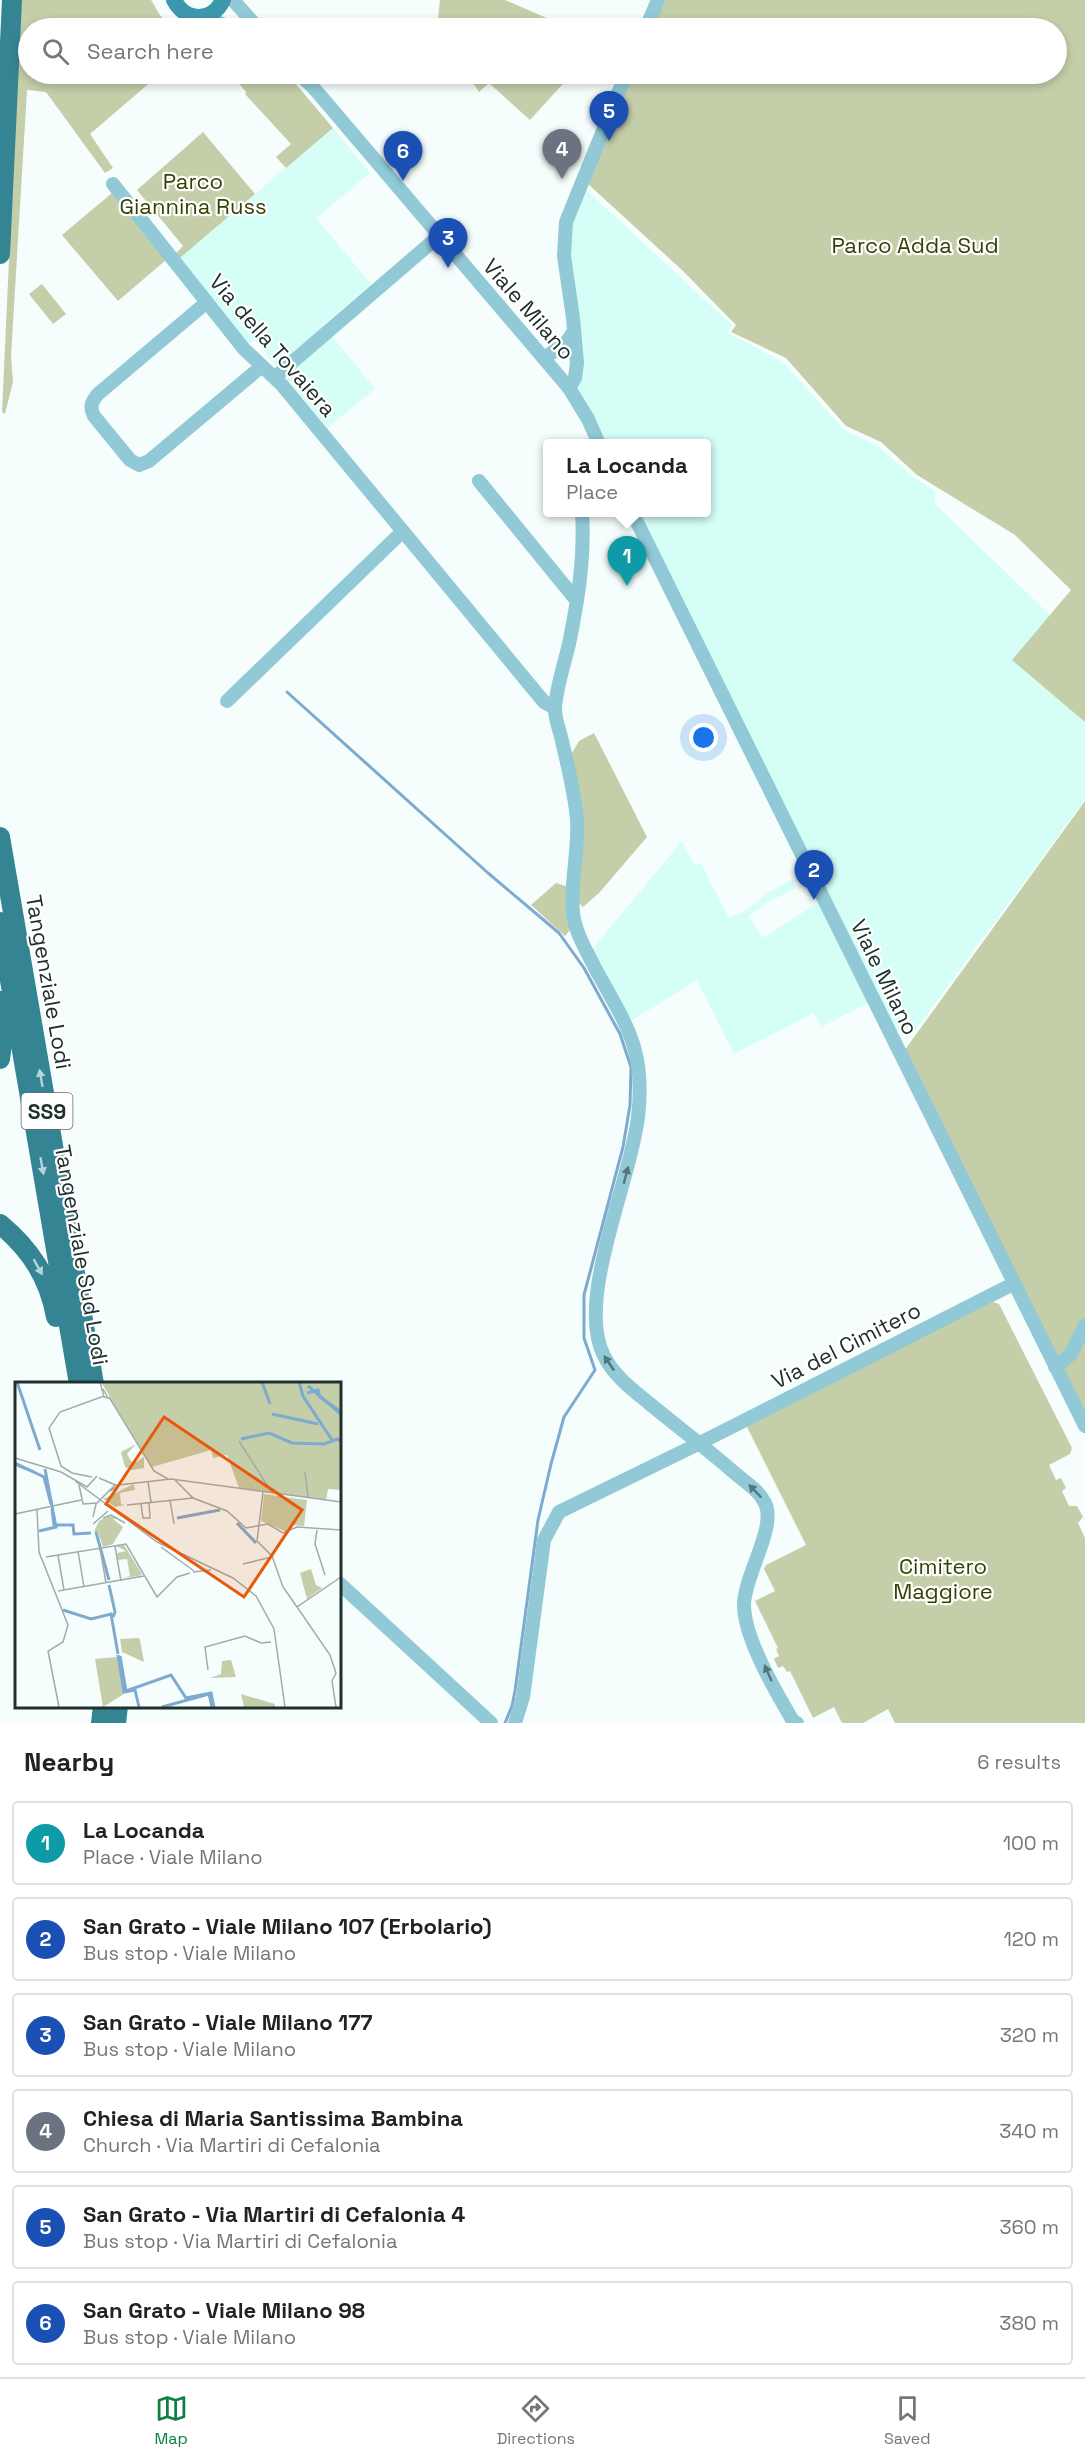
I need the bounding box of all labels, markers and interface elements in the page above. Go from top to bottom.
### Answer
search box [18,18,1067,84]
icon: search [39,35,72,68]
text: Search here [87,37,214,65]
pin: 5 [590,92,628,141]
pin: 4 [542,130,582,179]
pin: 6 [384,132,422,181]
park label: Parco Giannina Russ [119,167,267,220]
pin: 3 [428,218,468,268]
park label: Parco Adda Sud [831,231,999,259]
street label: Viale Milano [477,253,581,365]
street label: Via della Tovaiera [203,268,343,422]
popup [543,439,711,517]
text: La Locanda [566,451,688,479]
text: Place [566,479,618,505]
pin: 1 [608,536,646,586]
your location [689,723,718,752]
pin: 2 [794,850,834,900]
street label: Tangenziale Lodi [20,893,78,1071]
street label: Viale Milano [845,915,925,1039]
one-way arrow [37,1068,46,1087]
road number: SS9 [22,1093,72,1129]
street label: Tangenziale Sud Lodi [49,1143,115,1367]
one-way arrow [38,1156,47,1175]
one-way arrow [622,1165,631,1183]
one-way arrow [33,1259,43,1276]
street label: Via del Cimitero [767,1295,925,1395]
one-way arrow [604,1355,615,1371]
inset map [15,1382,340,1708]
one-way arrow [748,1485,762,1499]
park label: Cimitero Maggiore [893,1552,993,1605]
one-way arrow [763,1665,772,1682]
text: Nearby [24,1745,114,1779]
text: 6 results [977,1749,1061,1775]
text: La Locanda [83,1816,205,1844]
text: 1 [41,1830,50,1856]
text: 100 m [1003,1830,1059,1856]
text: Place · Viale Milano [83,1844,263,1870]
text: San Grato - Viale Milano 107 (Erbolario) [83,1912,492,1940]
text: 2 [40,1926,51,1952]
text: 120 m [1003,1926,1059,1952]
text: Bus stop · Viale Milano [83,1940,296,1966]
text: San Grato - Viale Milano 177 [83,2008,373,2036]
text: 3 [39,2022,52,2048]
text: 320 m [1000,2022,1059,2048]
text: Bus stop · Viale Milano [83,2036,296,2062]
text: Chiesa di Maria Santissima Bambina [83,2104,463,2132]
text: 4 [39,2118,52,2144]
text: 340 m [999,2118,1059,2144]
text: Church · Via Martiri di Cefalonia [83,2132,381,2158]
text: San Grato - Via Martiri di Cefalonia 4 [83,2200,465,2228]
text: 5 [40,2214,52,2240]
text: 360 m [1000,2214,1059,2240]
text: Bus stop · Via Martiri di Cefalonia [83,2228,398,2254]
text: San Grato - Viale Milano 98 [83,2296,365,2324]
text: 6 [39,2310,52,2336]
text: 380 m [999,2310,1059,2336]
text: Bus stop · Viale Milano [83,2324,296,2350]
tab: Map [154,2392,188,2449]
tab: Directions [497,2392,575,2449]
tab: Saved [884,2392,931,2449]

